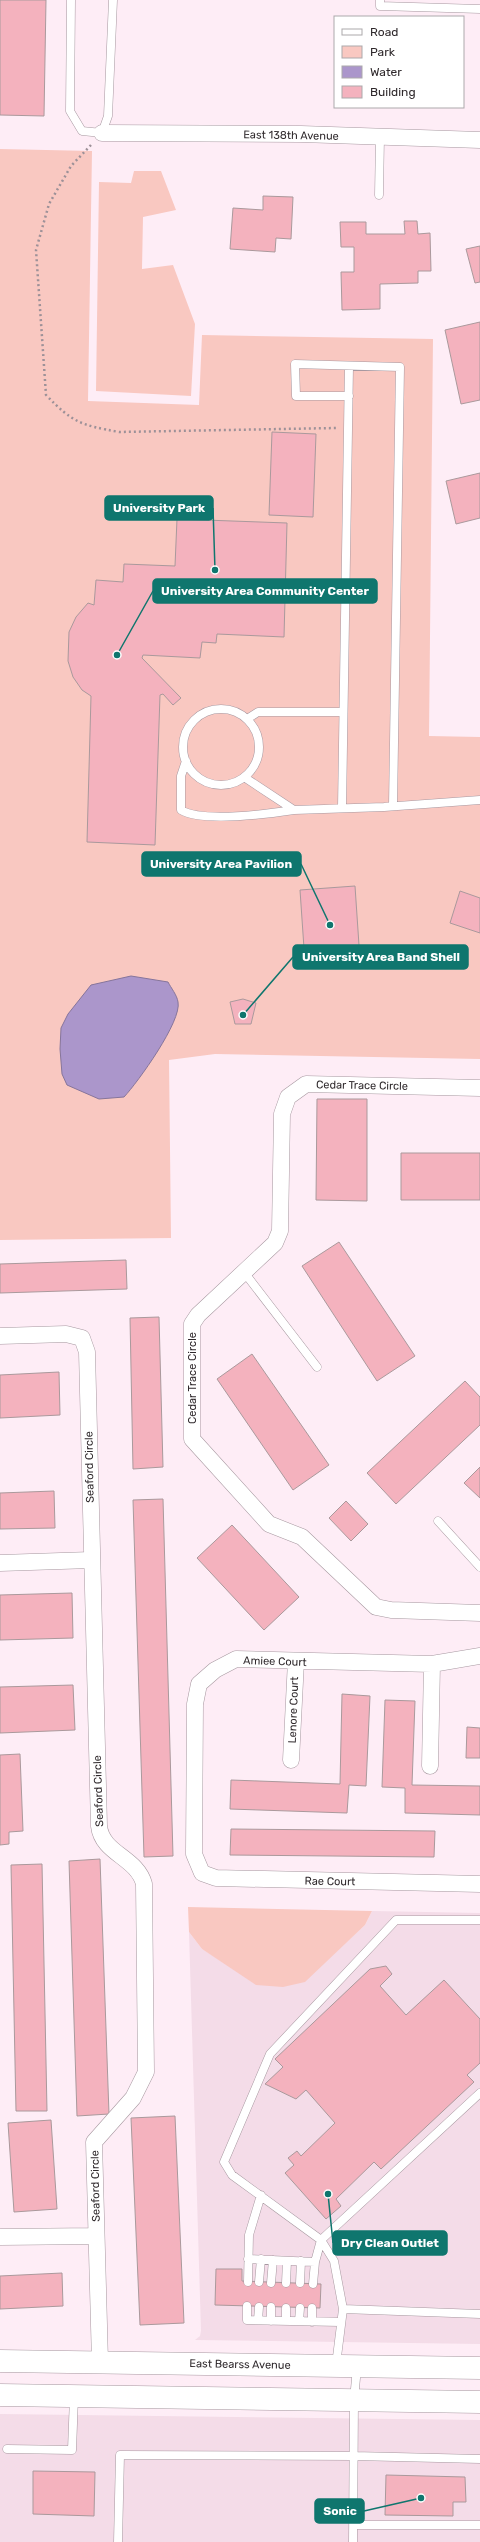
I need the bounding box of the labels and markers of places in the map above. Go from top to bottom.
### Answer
callout: University Park [105,496,213,520]
callout: University Area Community Center [153,579,377,603]
callout: University Area Pavilion [142,852,301,876]
callout: University Area Band Shell [293,945,468,969]
callout: Dry Clean Outlet [333,2231,447,2255]
callout: Sonic [315,2499,364,2523]

